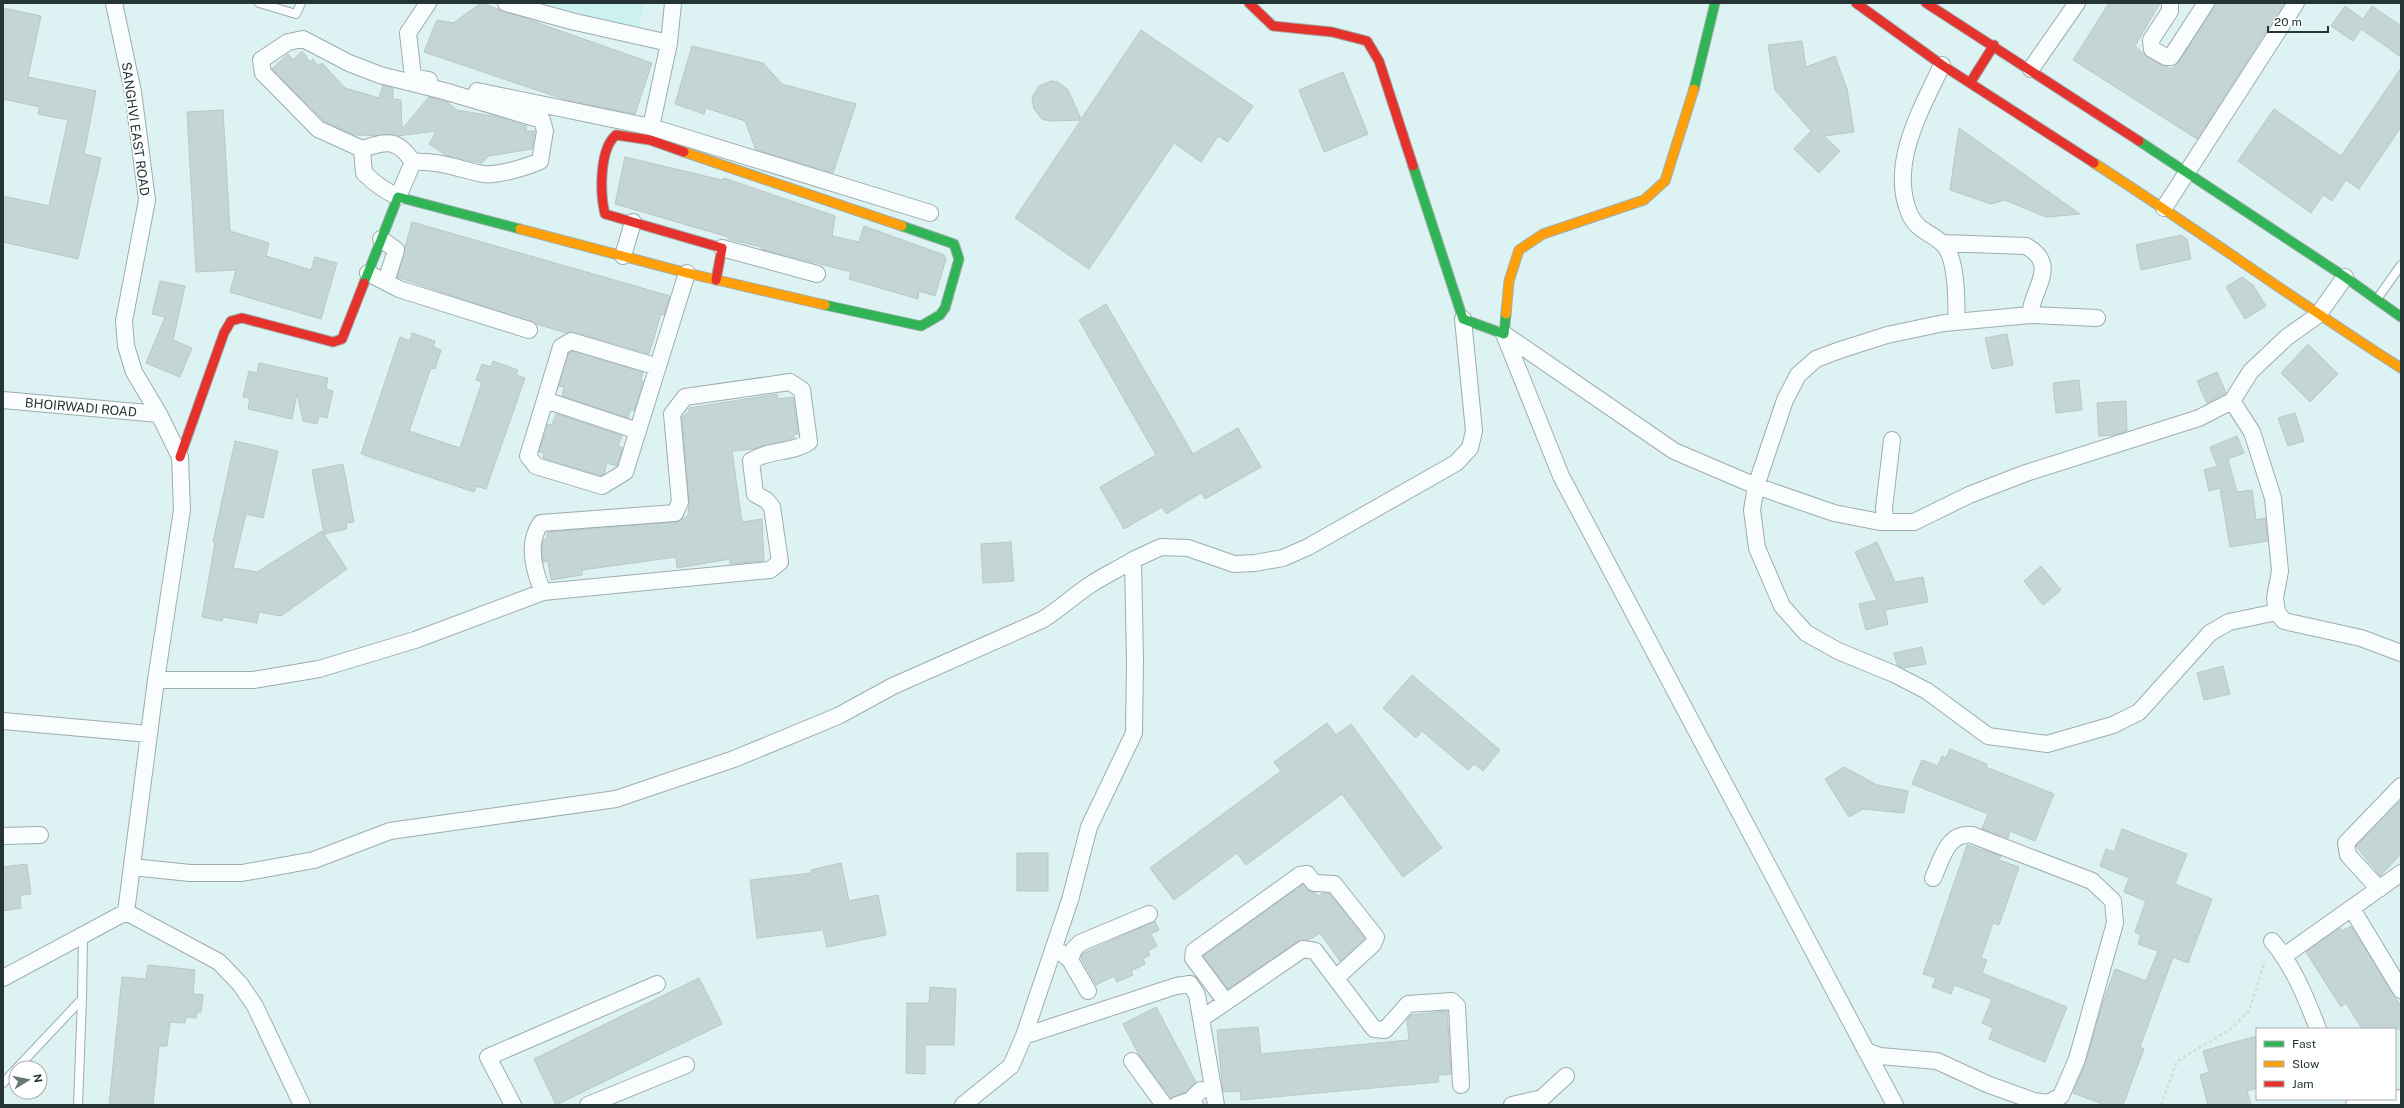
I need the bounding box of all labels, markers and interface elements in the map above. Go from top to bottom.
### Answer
scale bar [2268,8,2328,34]
text: 20 m [2274,15,2302,29]
street label: SANGHVI EAST ROAD [119,61,152,197]
street label: BHOIRWADI ROAD [24,395,138,420]
legend [2256,1028,2396,1100]
text: Fast [2292,1037,2317,1051]
text: Slow [2292,1057,2320,1071]
north arrow [8,1060,48,1100]
text: N [31,1073,45,1084]
text: Jam [2292,1077,2314,1091]

